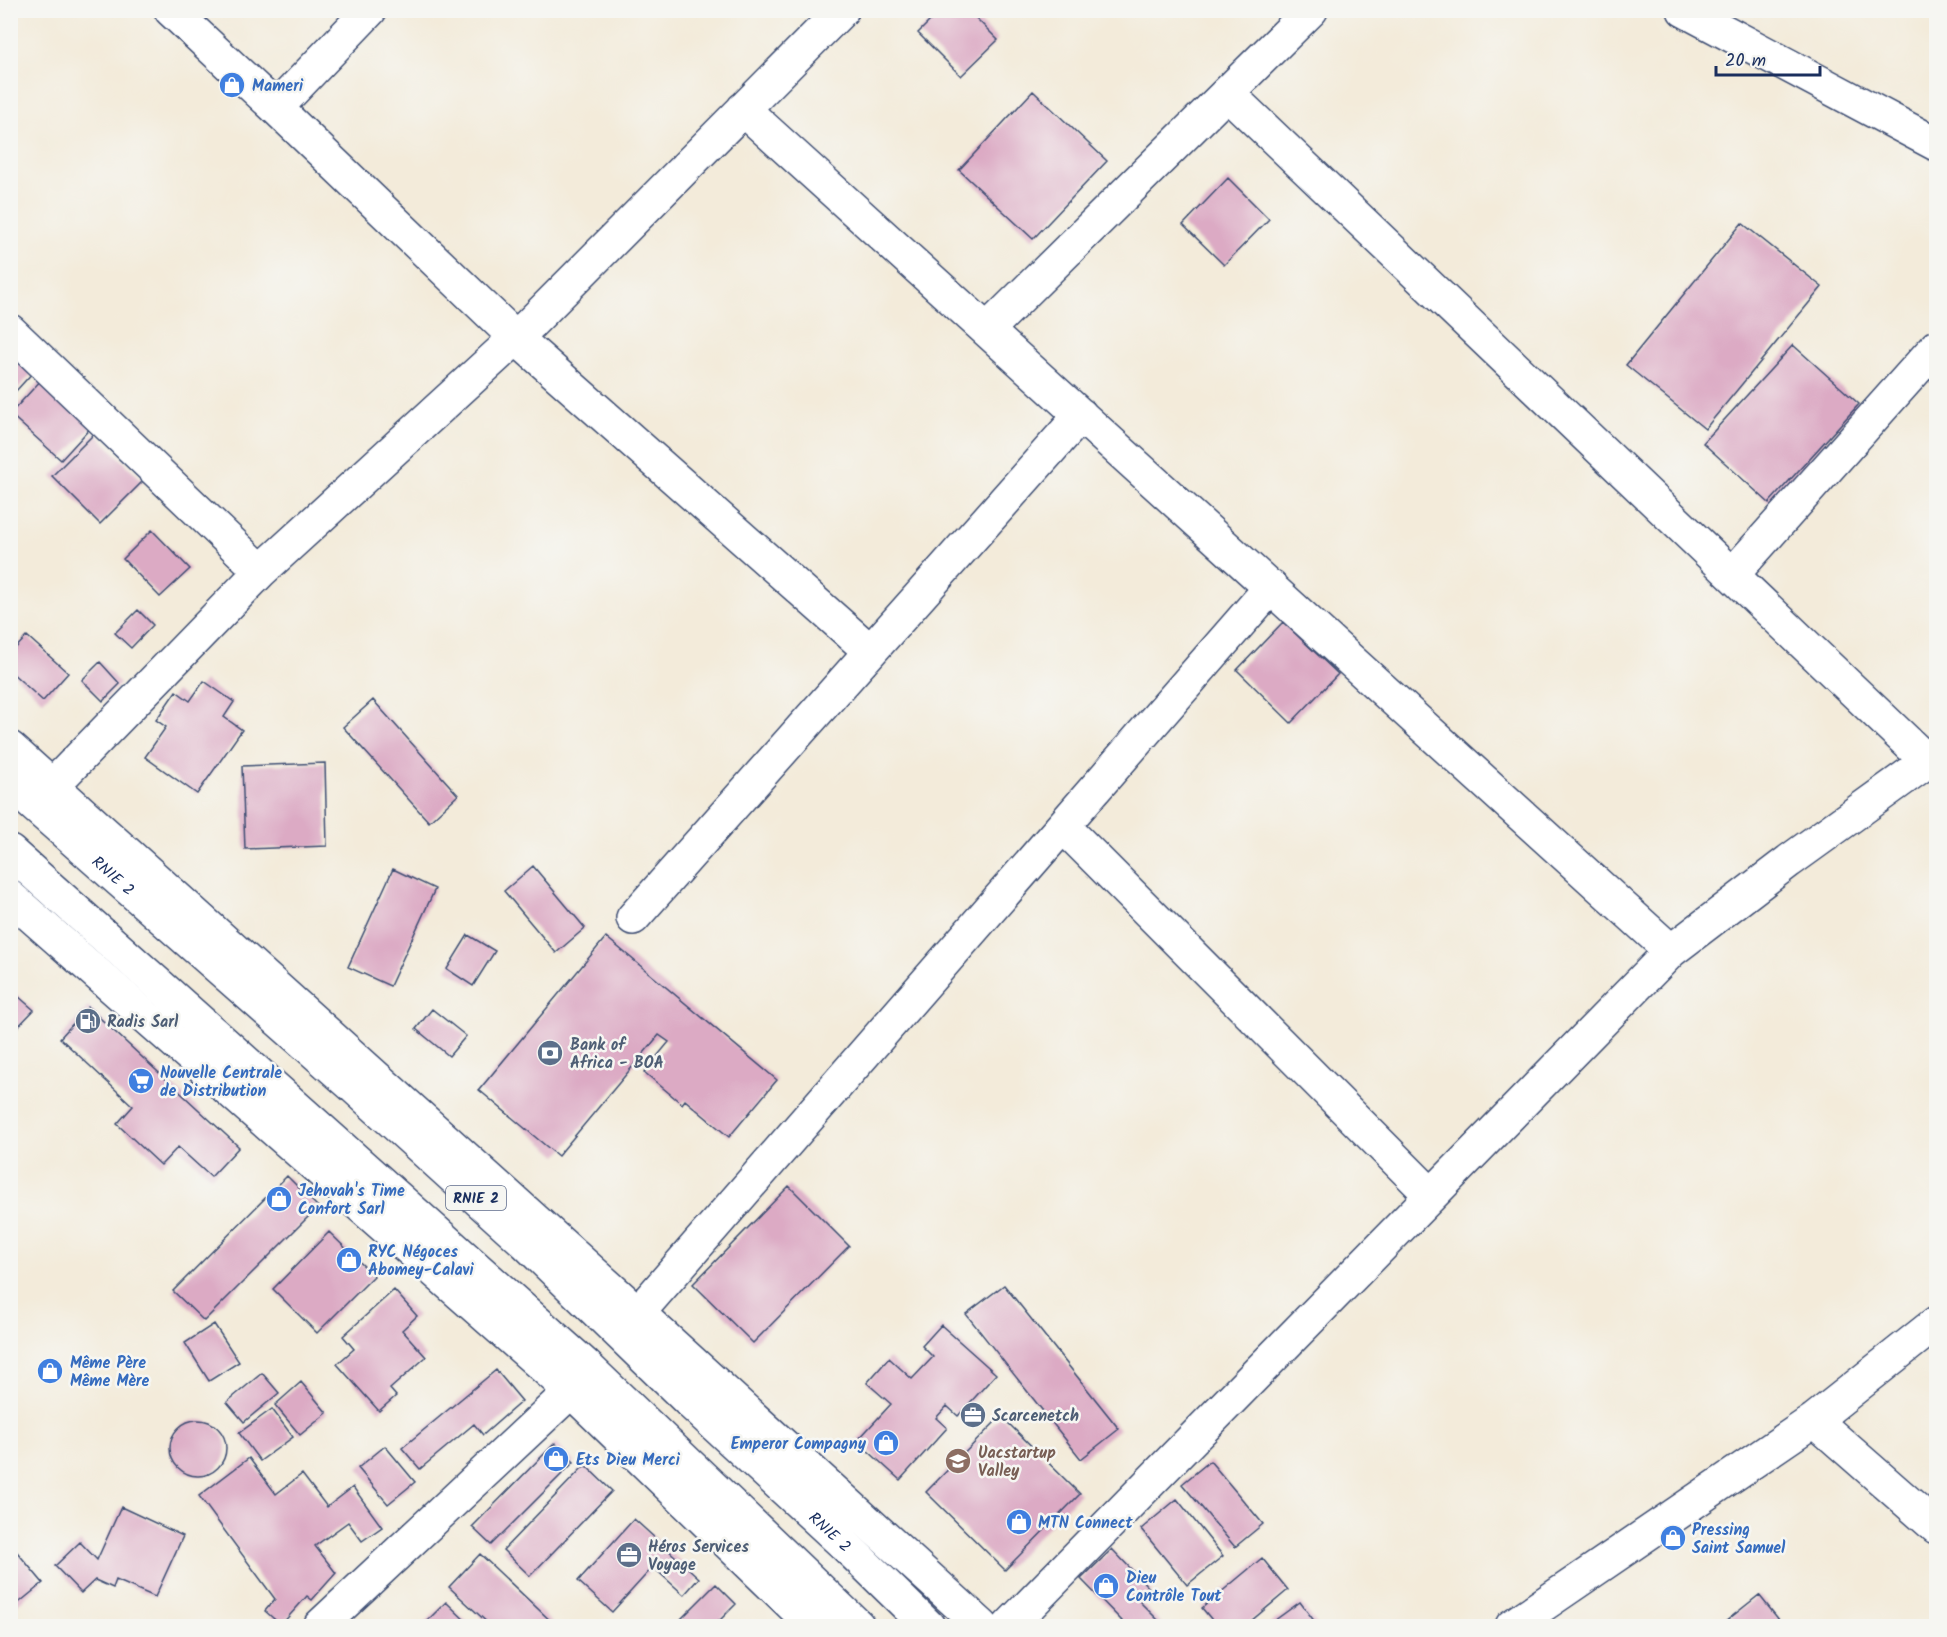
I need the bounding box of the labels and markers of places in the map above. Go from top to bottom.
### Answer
shop icon: Mameri [217,70,247,100]
place label: Mameri [252,74,304,99]
fuel station icon: Radis Sarl [73,1006,103,1036]
place label: Radis Sarl [107,1010,179,1035]
place label: Bank of Africa - BOA [570,1033,664,1076]
bank icon: Bank of Africa - BOA [535,1038,565,1068]
place label: Nouvelle Centrale de Distribution [160,1061,282,1104]
supermarket icon: Nouvelle Centrale de Distribution [126,1066,156,1096]
place label: Jehovah's Time Confort Sarl [298,1179,405,1222]
shop icon: Jehovah's Time Confort Sarl [264,1184,294,1214]
place label: RYC Négoces Abomey-Calavi [368,1240,474,1283]
shop icon: RYC Négoces Abomey-Calavi [334,1245,364,1275]
place label: Même Père Même Mère [70,1351,150,1394]
shop icon: Même Père Même Mère [35,1356,65,1386]
office icon: Scarcenetch [958,1400,988,1430]
place label: Scarcenetch [992,1404,1079,1429]
shop icon: Emperor Compagny [871,1428,901,1458]
place label: Emperor Compagny [731,1432,867,1457]
place label: Uacstartup Valley [978,1441,1056,1484]
shop icon: Ets Dieu Merci [541,1444,571,1474]
school or university icon: Uacstartup Valley [943,1446,973,1476]
place label: Ets Dieu Merci [576,1448,681,1473]
shop icon: MTN Connect [1004,1507,1034,1537]
place label: MTN Connect [1038,1511,1134,1536]
place label: Pressing Saint Samuel [1692,1518,1786,1561]
shop icon: Pressing Saint Samuel [1658,1523,1688,1553]
place label: Héros Services Voyage [648,1535,749,1578]
office icon: Héros Services Voyage [614,1540,644,1570]
place label: Dieu Contrôle Tout [1126,1566,1222,1609]
shop icon: Dieu Contrôle Tout [1091,1571,1121,1601]

